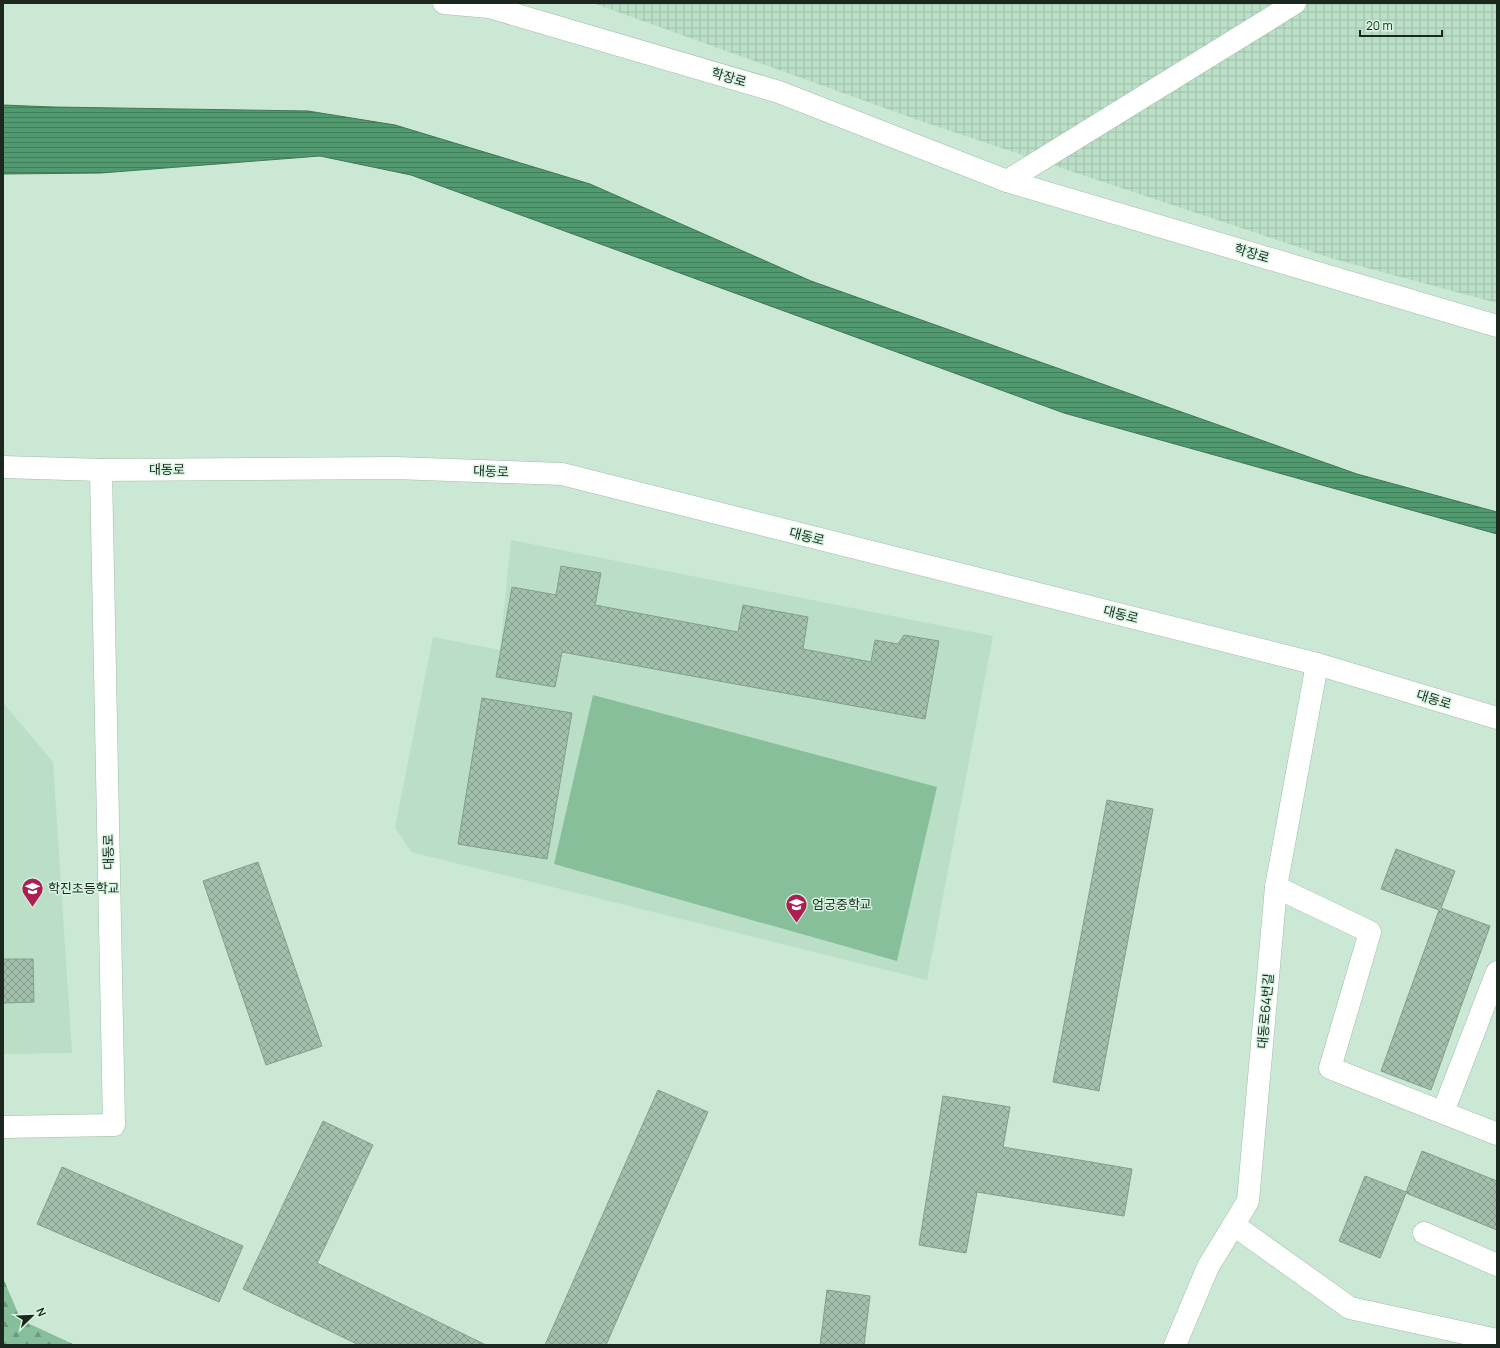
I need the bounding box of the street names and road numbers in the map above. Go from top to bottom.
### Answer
street label: 학장로 [709,63,749,91]
street label: 학장로 [1232,239,1272,267]
street label: 대동로 [149,460,185,478]
street label: 대동로 [473,461,509,481]
street label: 대동로 [787,523,827,549]
street label: 대동로 [1101,601,1141,627]
street label: 대동로 [1414,685,1454,713]
street label: 대동로 [99,834,117,870]
street label: 대동로64번길 [1253,973,1277,1049]

